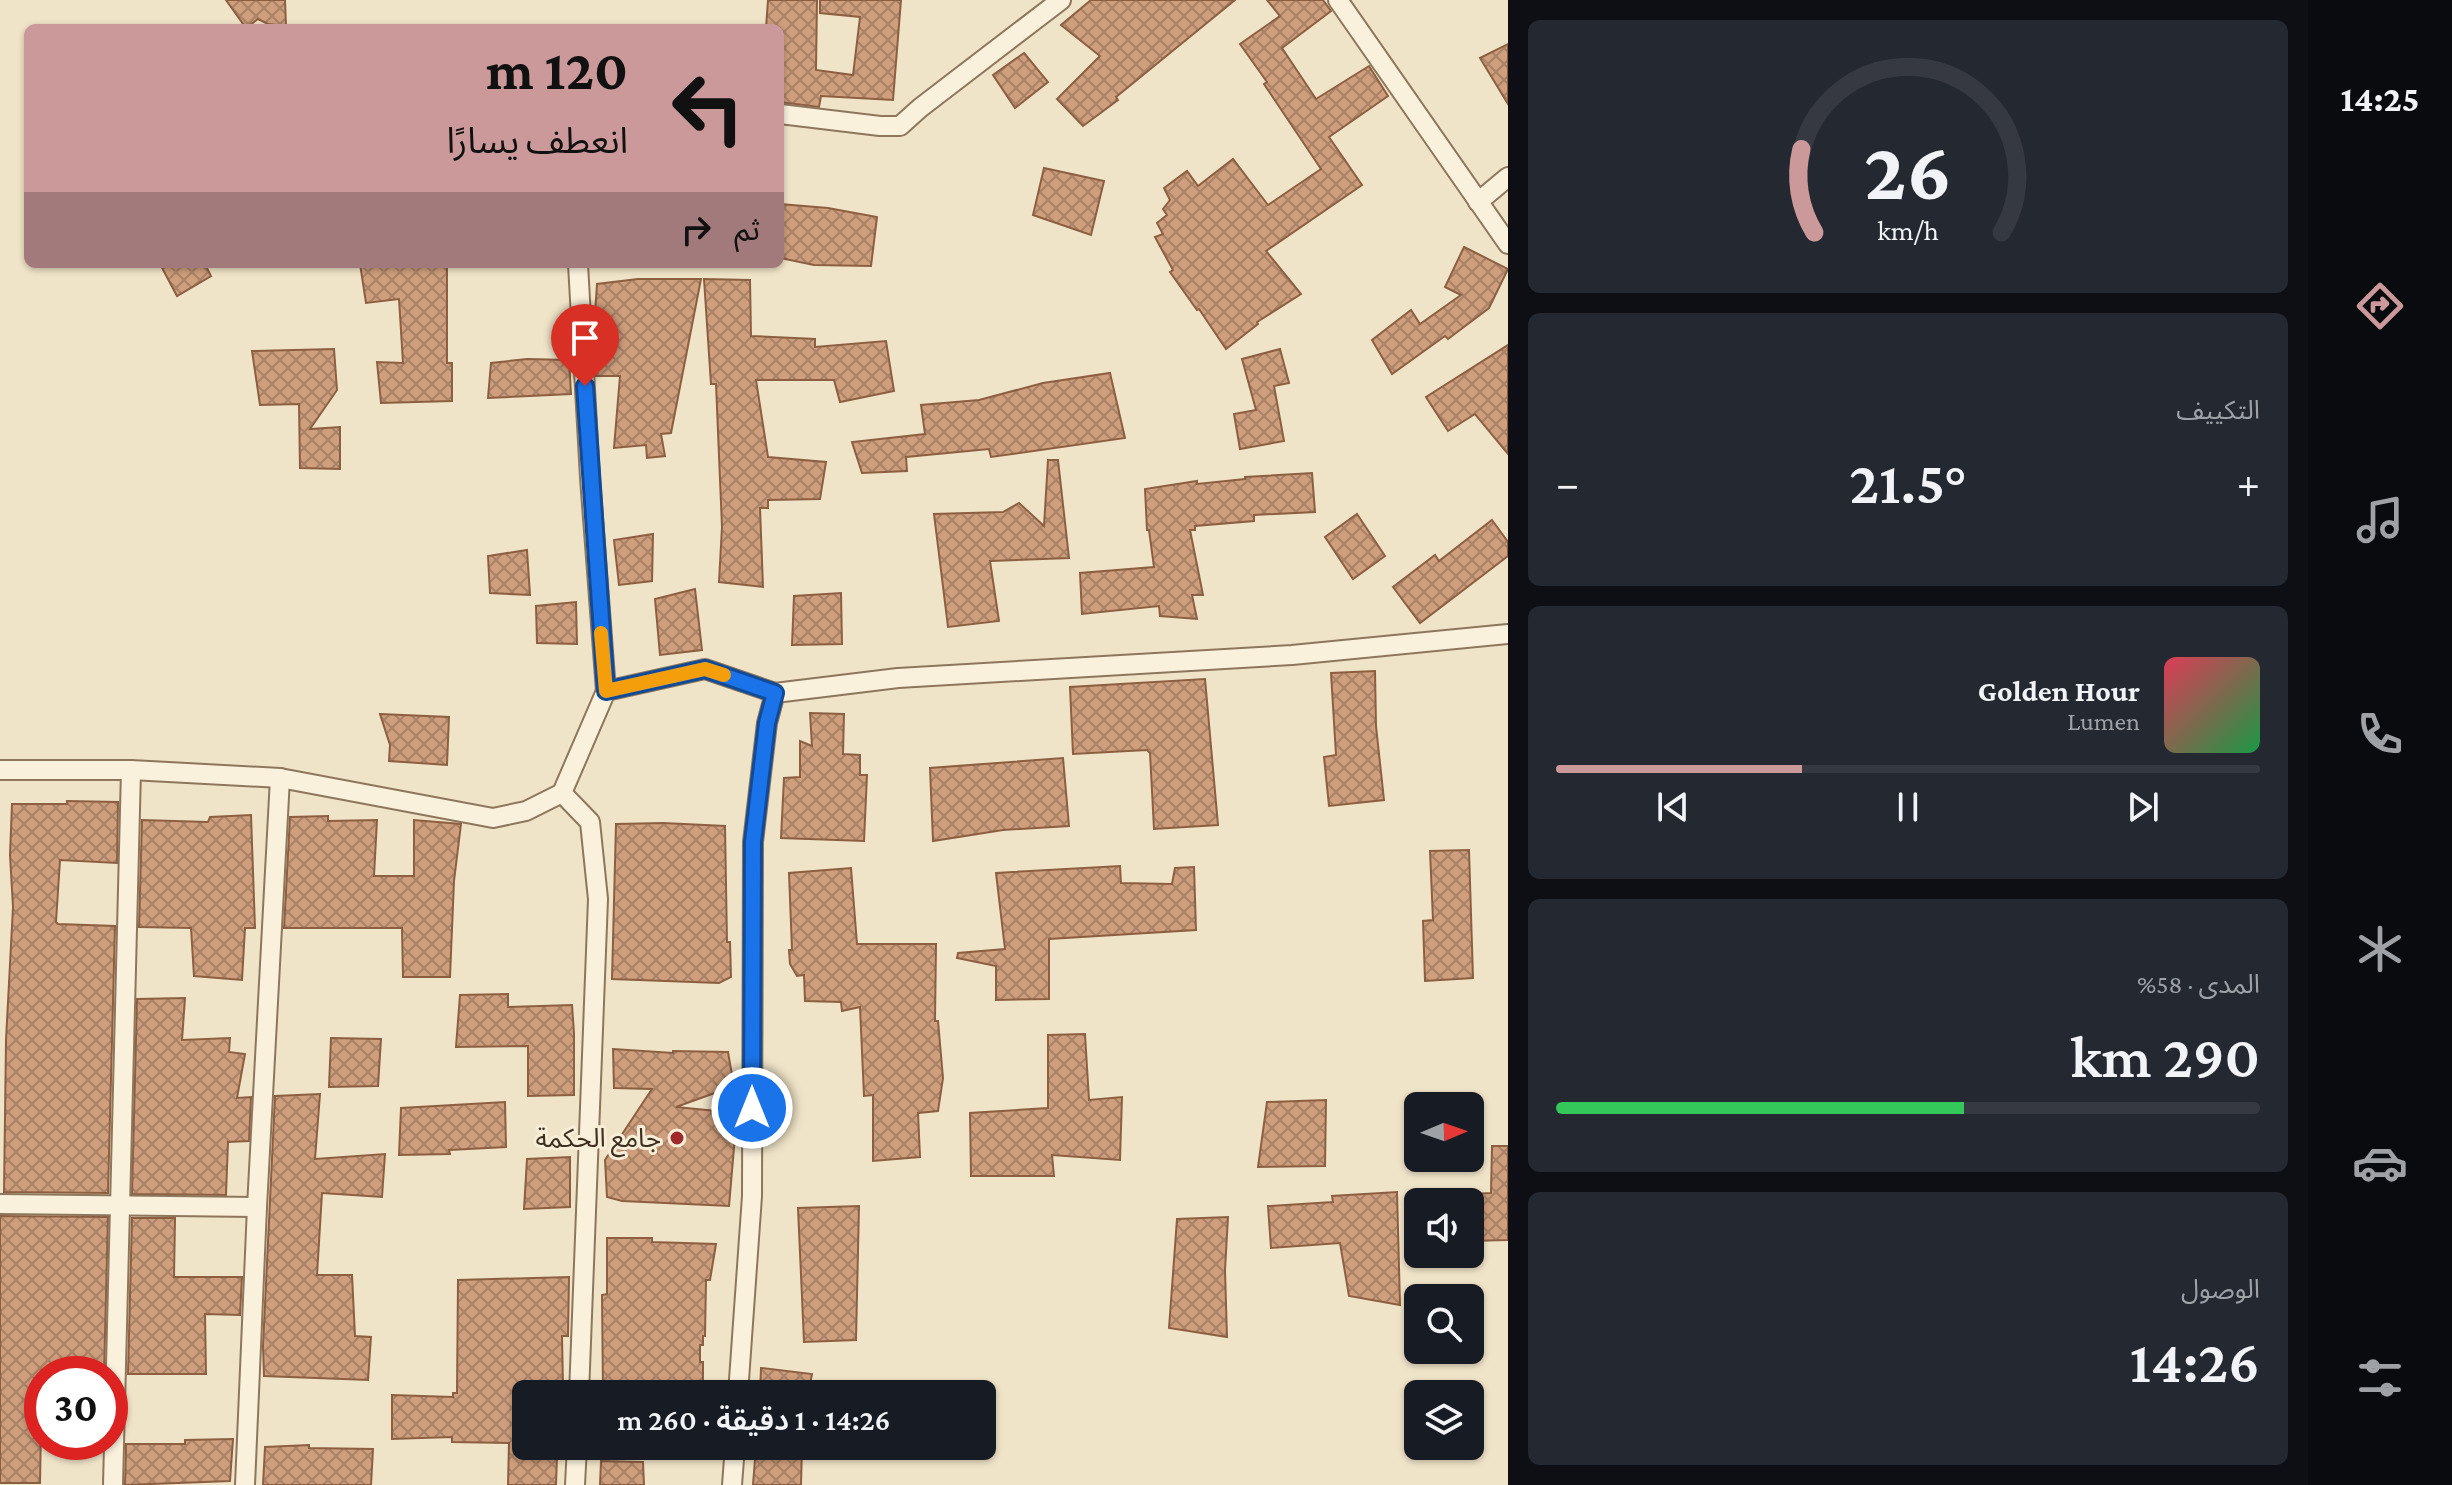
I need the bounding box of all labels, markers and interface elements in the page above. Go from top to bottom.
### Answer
text: 120 m [486,39,628,101]
icon: left [656,56,760,160]
text: 14:25 [2341,79,2419,119]
text: انعطف يسارًا [446,121,628,161]
text: 26 [1864,123,1952,216]
icon: right [674,208,718,252]
text: ثم [734,213,760,246]
text: km/h [1877,214,1939,246]
icon: directions [2352,278,2408,334]
pin [551,304,619,386]
icon: arrive [563,316,607,360]
text: التكييف [2176,396,2260,425]
text: 21.5° [1849,449,1967,516]
text: − [1556,459,1579,507]
text: + [2237,459,2260,507]
icon: music [2352,492,2408,548]
text: Golden Hour [1978,674,2140,707]
icon: phone [2352,706,2408,762]
text: Lumen [2067,707,2140,736]
icon: previous [1651,785,1695,829]
icon: pause [1886,785,1930,829]
icon: next [2121,785,2165,829]
icon: climate [2352,921,2408,977]
text: المدى · 58% [2137,970,2260,999]
text: 290 km [2071,1023,2260,1090]
position arrow [710,1066,794,1150]
north arrow [1404,1092,1484,1172]
map controls [1404,1092,1484,1460]
place label: جامع الحكمة [535,1124,661,1158]
marker: جامع الحكمة [668,1129,686,1147]
icon: car [2352,1135,2408,1191]
button: sound [1404,1188,1484,1268]
text: الوصول [2181,1275,2260,1304]
button: search [1404,1284,1484,1364]
text: 14:26 [2130,1328,2260,1395]
icon: filters [2352,1350,2408,1406]
speed limit sign: 30 [24,1356,128,1460]
button: layers [1404,1380,1484,1460]
text: 14:26 · 1 دقيقة · 260 m [618,1403,890,1436]

